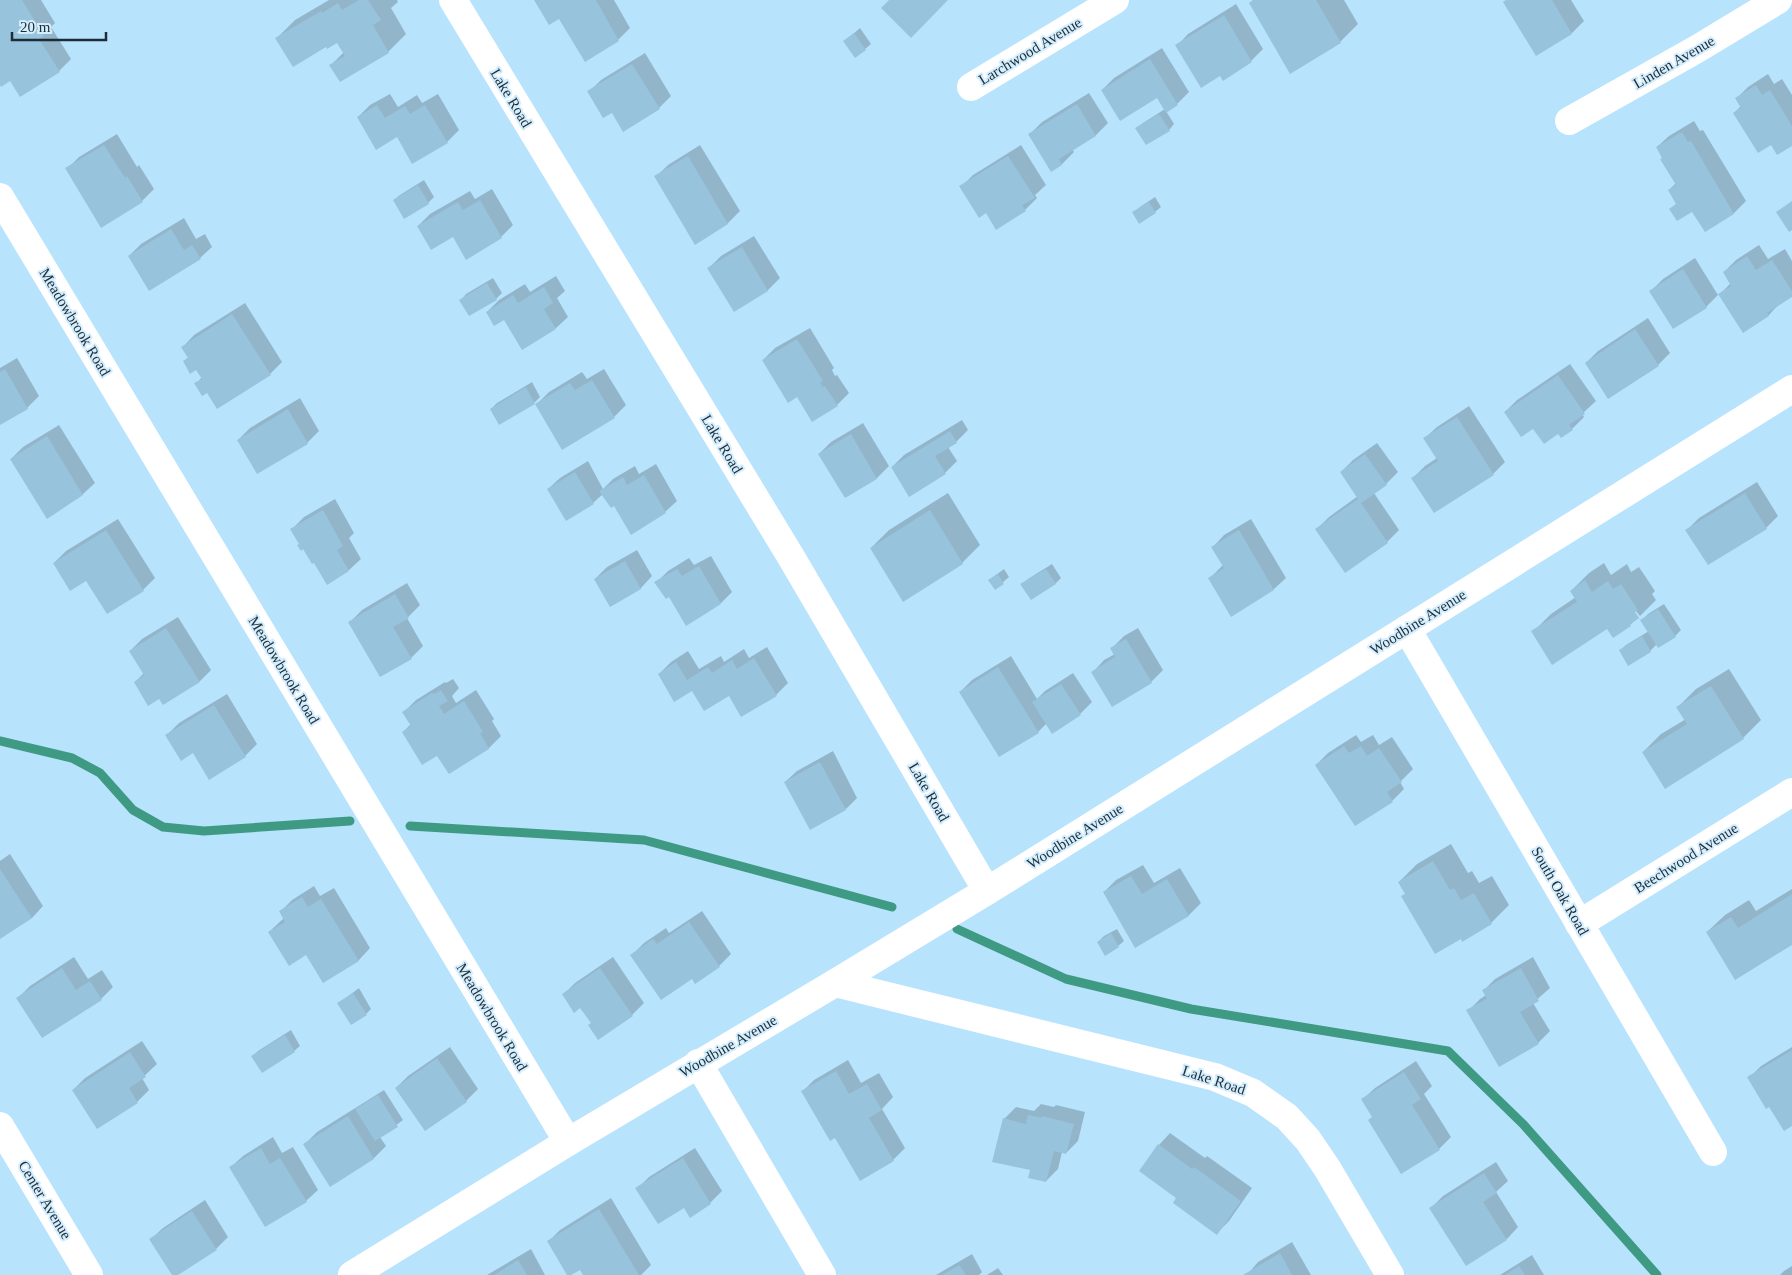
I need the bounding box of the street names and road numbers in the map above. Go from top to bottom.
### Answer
street label: Larchwood Avenue [976,14,1084,88]
street label: Linden Avenue [1631,32,1718,92]
street label: Lake Road [487,66,535,131]
street label: Meadowbrook Road [36,265,114,379]
street label: Lake Road [698,412,746,477]
street label: Woodbine Avenue [1367,586,1469,658]
street label: Meadowbrook Road [245,613,323,727]
street label: Lake Road [906,760,953,825]
street label: Woodbine Avenue [1024,800,1126,872]
street label: Beechwood Avenue [1631,819,1741,896]
street label: South Oak Road [1528,844,1592,938]
street label: Meadowbrook Road [453,960,531,1074]
street label: Woodbine Avenue [676,1011,780,1080]
street label: Lake Road [1180,1062,1248,1098]
street label: Center Avenue [15,1158,75,1242]

